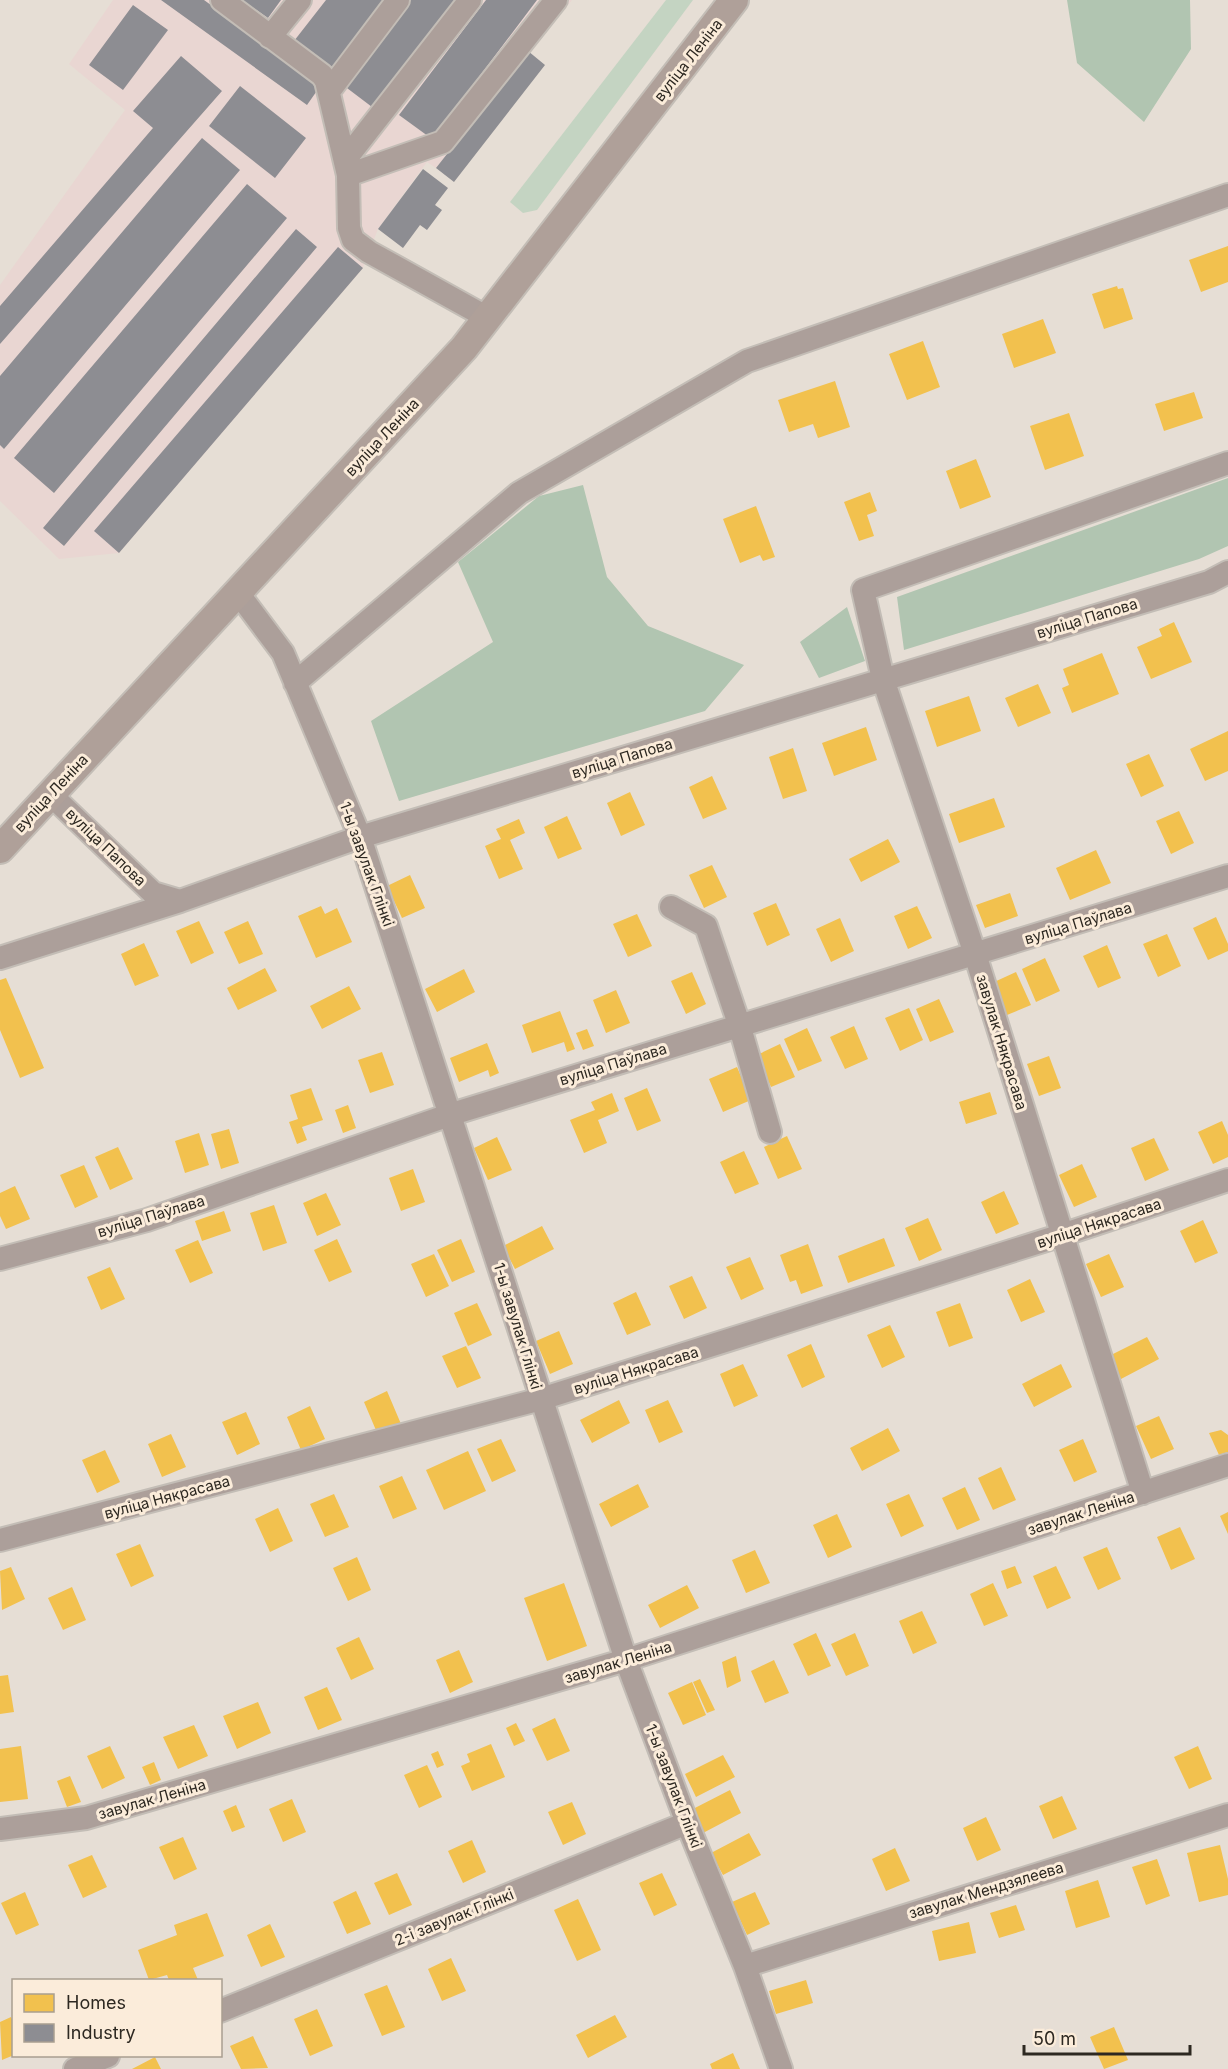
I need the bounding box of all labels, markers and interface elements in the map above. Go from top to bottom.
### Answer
street label: вуліца Леніна [650,15,726,105]
street label: вуліца Леніна [341,394,423,480]
street label: вуліца Папова [1034,594,1140,642]
street label: вуліца Папова [569,734,675,782]
street label: вуліца Леніна [10,750,92,836]
street label: 1-ы завулак Глінкі [336,799,398,929]
street label: вуліца Папова [62,804,150,890]
street label: вуліца Паўлава [1022,898,1134,948]
street label: завулак Някрасава [972,972,1032,1112]
street label: вуліца Паўлава [557,1039,669,1089]
street label: вуліца Паўлава [95,1191,207,1241]
street label: вуліца Някрасава [1034,1194,1164,1252]
street label: 1-ы завулак Глінкі [490,1260,546,1392]
street label: вуліца Някрасава [571,1342,701,1398]
street label: вуліца Някрасава [102,1471,232,1523]
street label: завулак Леніна [1025,1487,1137,1539]
street label: завулак Леніна [562,1637,674,1687]
street label: 1-ы завулак Глінкі [642,1721,706,1851]
street label: завулак Леніна [96,1775,208,1823]
street label: завулак Мендзялеева [906,1857,1066,1923]
street label: 2-і завулак Глінкі [392,1884,516,1950]
legend [12,1979,222,2057]
text: Homes [66,1992,126,2013]
scale bar [1024,2018,1190,2056]
text: Industry [66,2022,136,2043]
text: 50 m [1033,2028,1076,2049]

